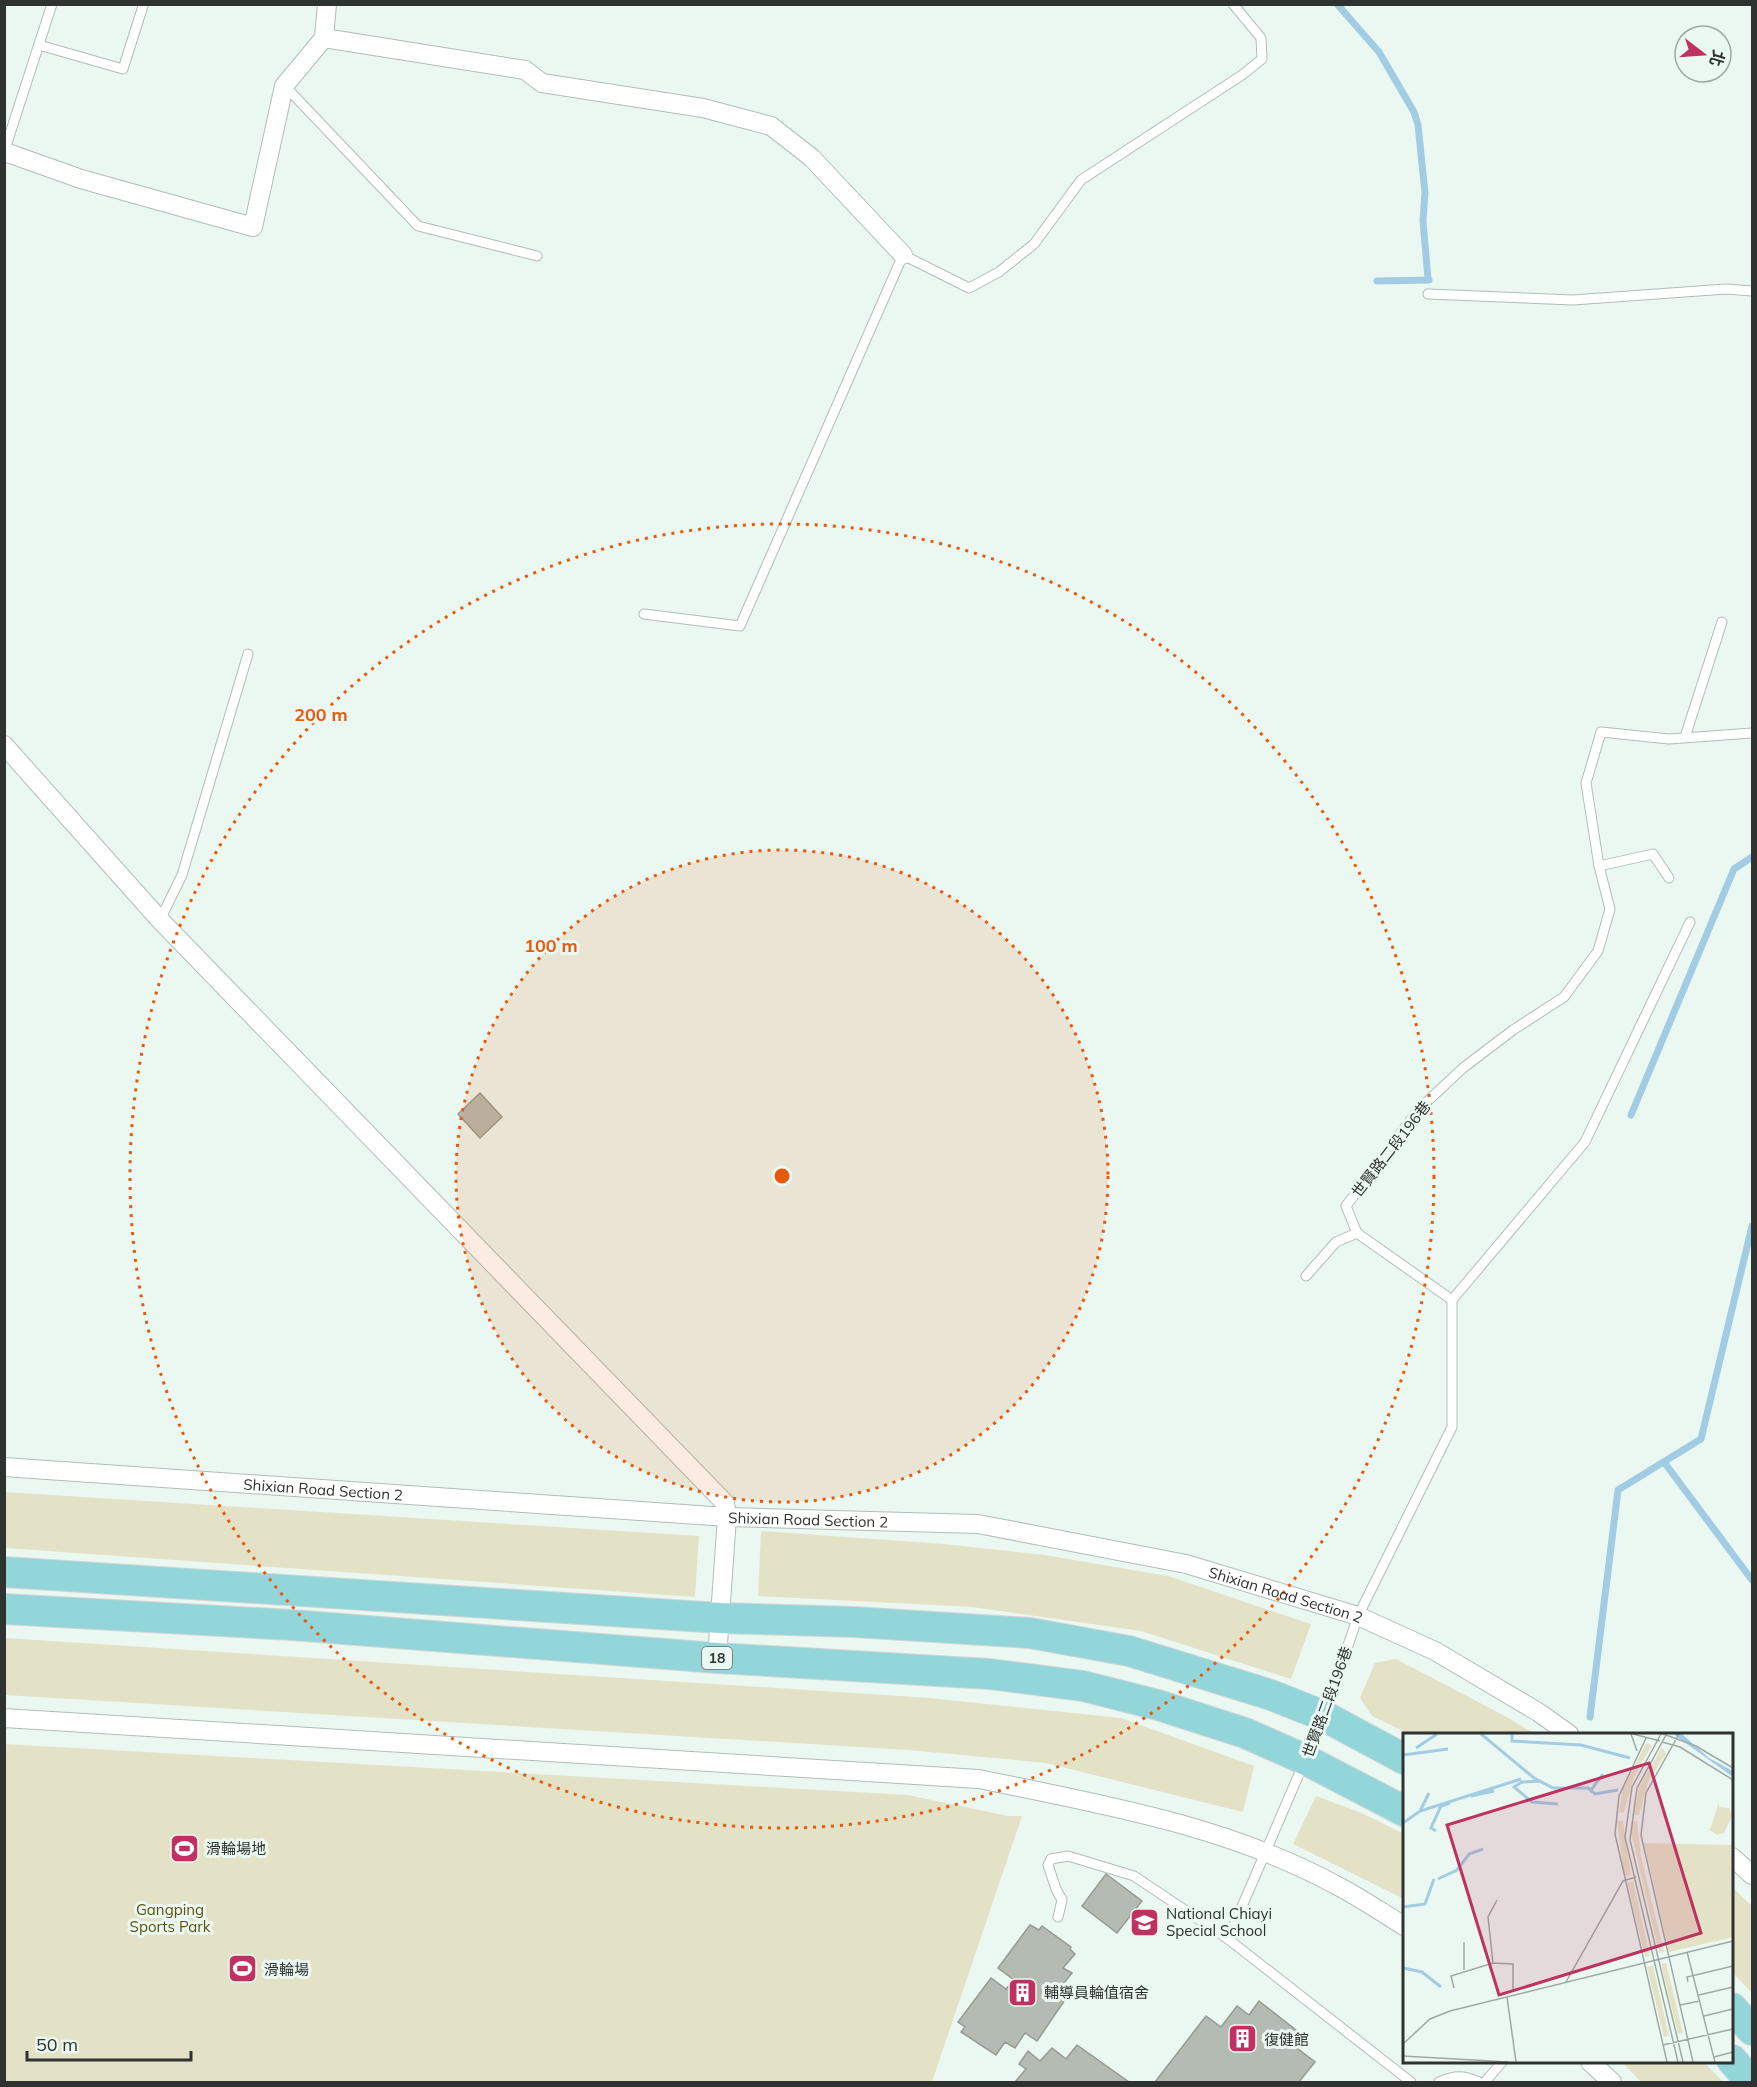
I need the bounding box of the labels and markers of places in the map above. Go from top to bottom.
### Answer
centre of rings [772,1166,792,1186]
sports icon: 滑輪場地 [169,1832,201,1864]
place label: 滑輪場地 [206,1839,266,1858]
place label: National Chiayi Special School [1166,1904,1272,1940]
school or university icon: National Chiayi Special School [1129,1906,1161,1938]
sports icon: 滑輪場 [227,1953,259,1985]
place label: 滑輪場 [264,1960,309,1979]
building icon: 輔導員輪值宿舍 [1007,1976,1039,2008]
place label: 輔導員輪值宿舍 [1044,1983,1149,2002]
building icon: 復健館 [1227,2023,1259,2055]
place label: 復健館 [1264,2030,1309,2049]

